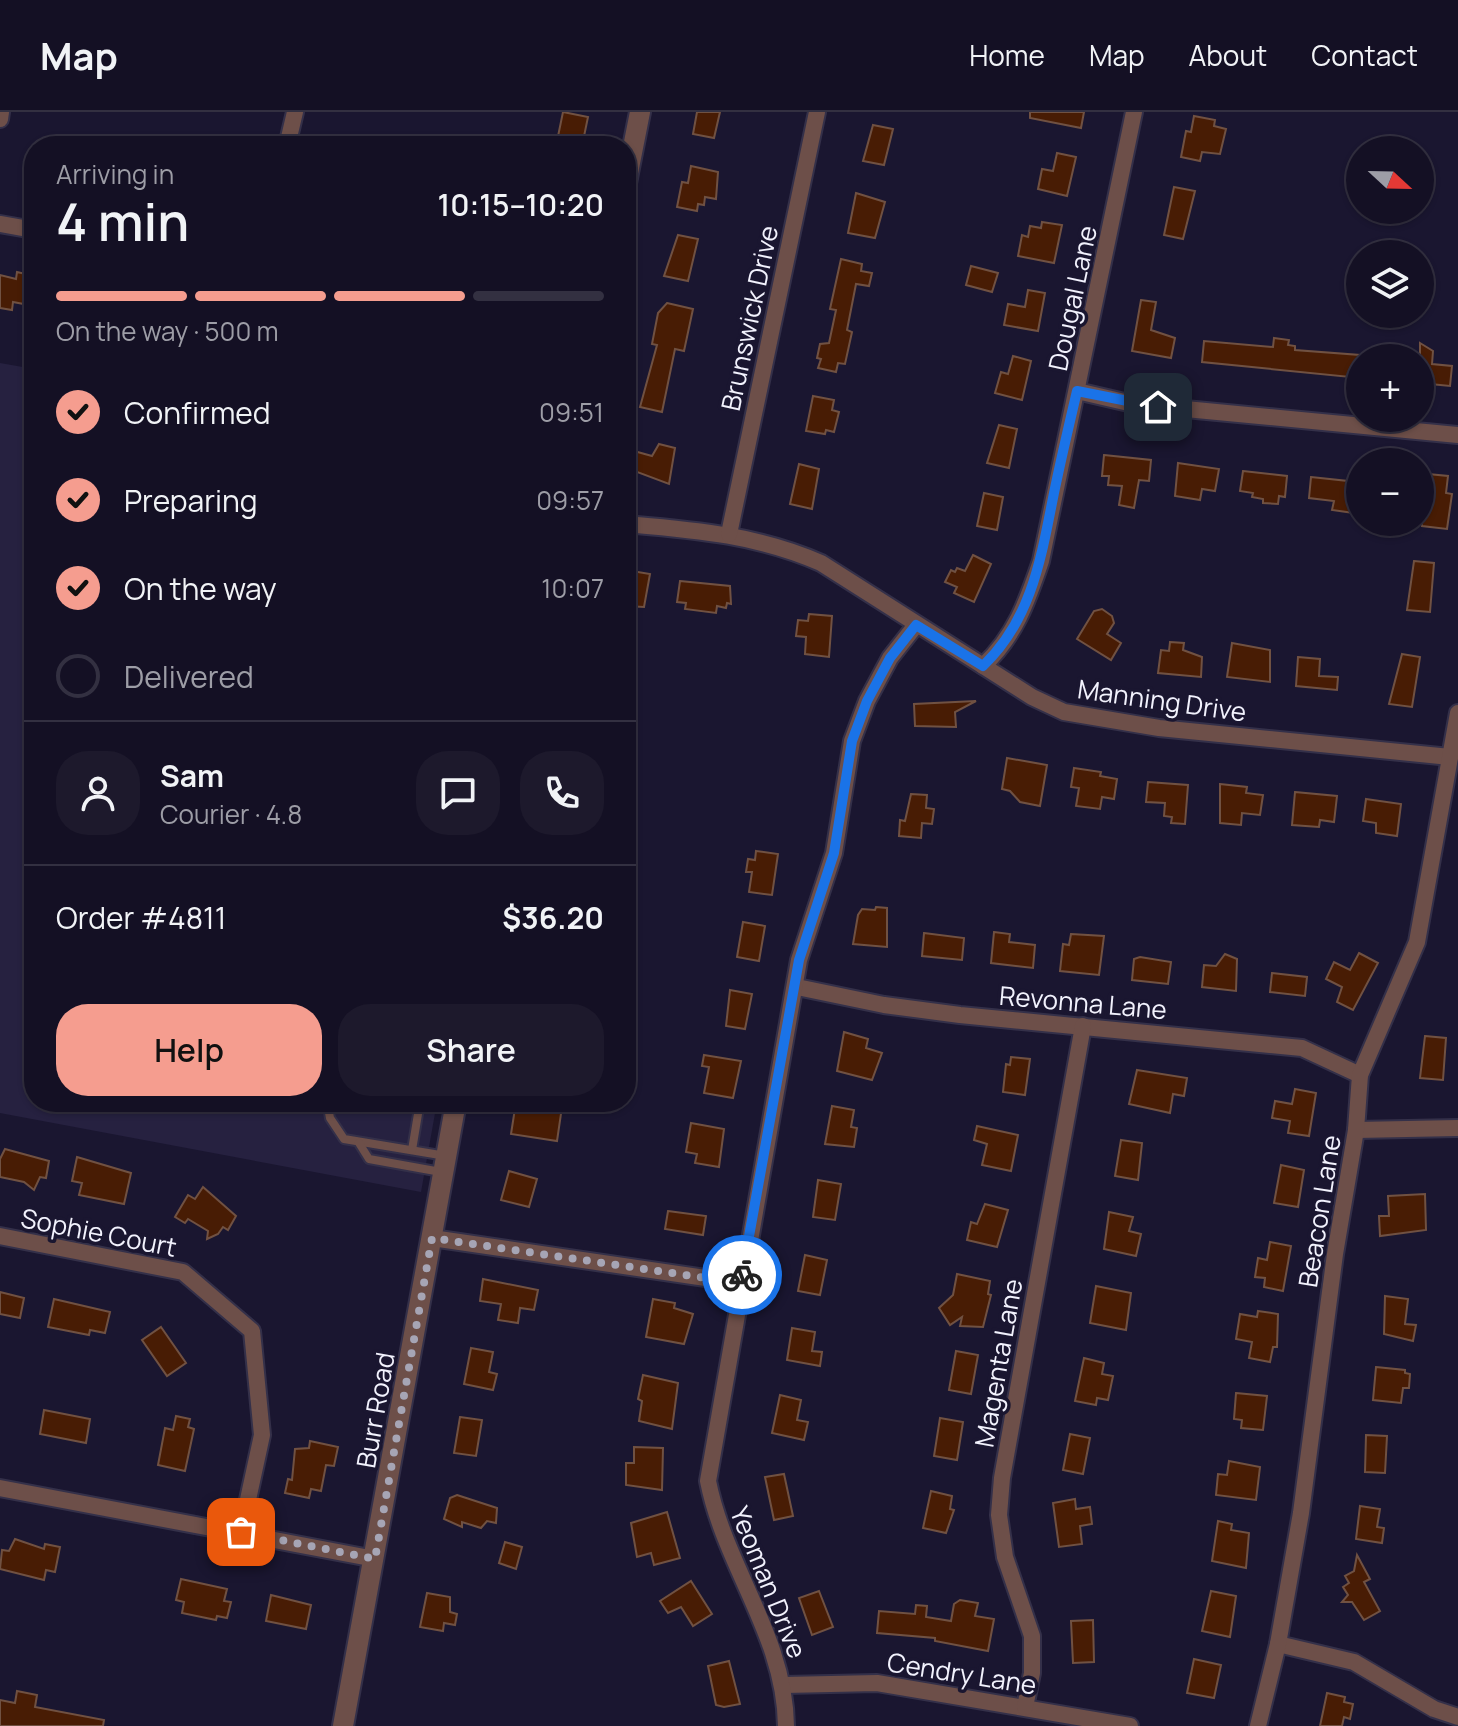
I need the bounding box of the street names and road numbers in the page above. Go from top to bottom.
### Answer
street label: Brunswick Drive [712,222,786,414]
street label: Dougal Lane [1039,222,1105,374]
street label: Manning Drive [1075,670,1249,730]
street label: Revonna Lane [998,977,1168,1027]
street label: Beacon Lane [1289,1132,1349,1290]
street label: Sophie Court [18,1199,180,1265]
street label: Magenta Lane [965,1276,1031,1450]
street label: Burr Road [347,1349,403,1471]
street label: Yeoman Drive [722,1501,816,1663]
street label: Cendry Lane [885,1643,1039,1703]

